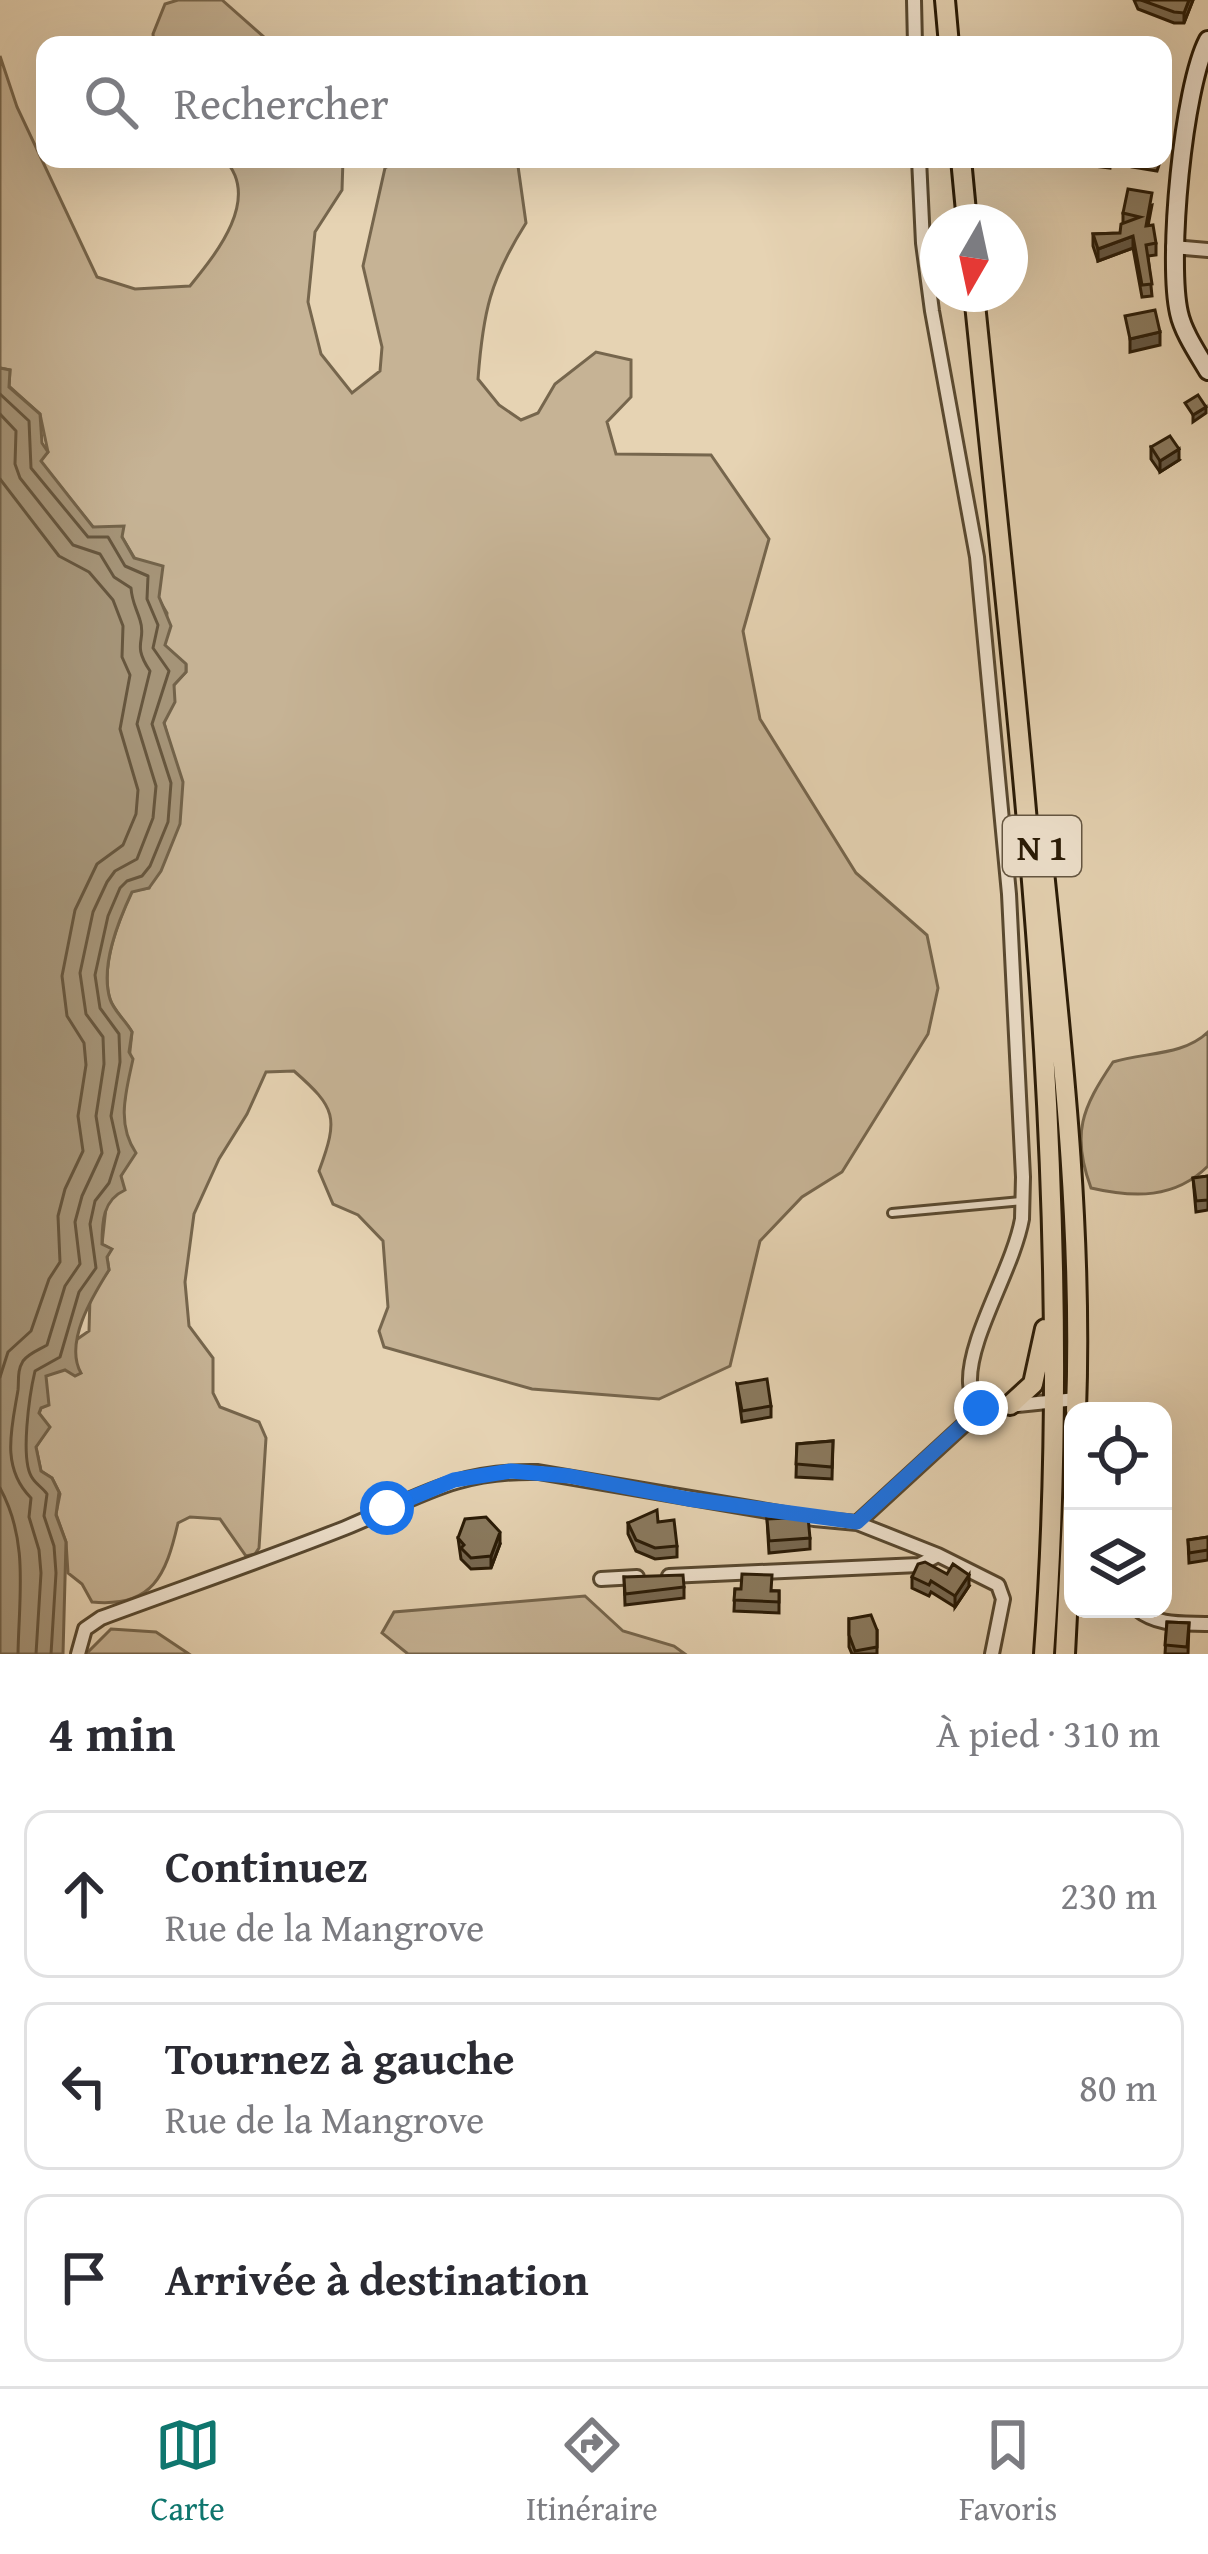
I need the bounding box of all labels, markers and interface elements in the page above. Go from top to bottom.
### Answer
search box [36,36,1172,168]
icon: search [78,69,144,135]
text: Rechercher [174,70,389,135]
north arrow [920,204,1028,312]
road number: N 1 [1003,816,1081,876]
route end [954,1381,1008,1435]
map controls [1064,1402,1172,1618]
button: locate [1064,1402,1172,1510]
route start [360,1481,414,1535]
button: layers [1064,1510,1172,1618]
text: 4 min [48,1695,175,1770]
text: À pied · 310 m [936,1704,1160,1761]
text: Continuez [165,1833,368,1898]
icon: ahead [51,1861,117,1927]
text: 230 m [1060,1866,1157,1923]
text: Rue de la Mangrove [165,1898,484,1955]
text: Tournez à gauche [165,2025,515,2090]
icon: left [51,2053,117,2119]
text: 80 m [1079,2058,1157,2115]
text: Rue de la Mangrove [165,2090,484,2147]
icon: arrive [51,2245,117,2311]
text: Arrivée à destination [165,2246,589,2311]
tab: Carte [151,2412,225,2532]
tab: Itinéraire [526,2412,658,2532]
tab: Favoris [959,2412,1057,2532]

